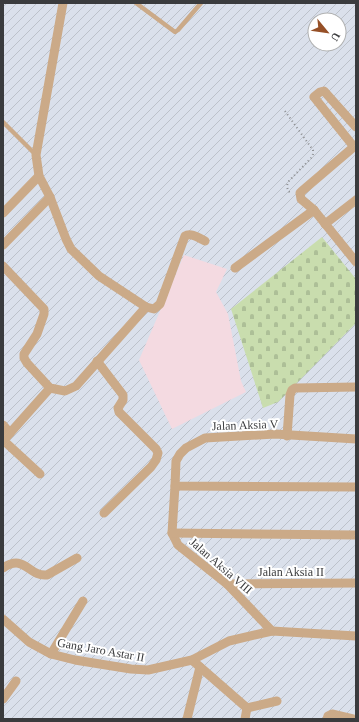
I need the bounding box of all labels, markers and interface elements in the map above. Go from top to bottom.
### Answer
north arrow [307,12,347,52]
text: U [329,30,343,43]
street label: Jalan Aksia V [212,417,279,433]
street label: Jalan Aksia VIII [187,535,255,597]
street label: Jalan Aksia II [258,565,324,579]
street label: Gang Jaro Astar II [56,635,146,665]

